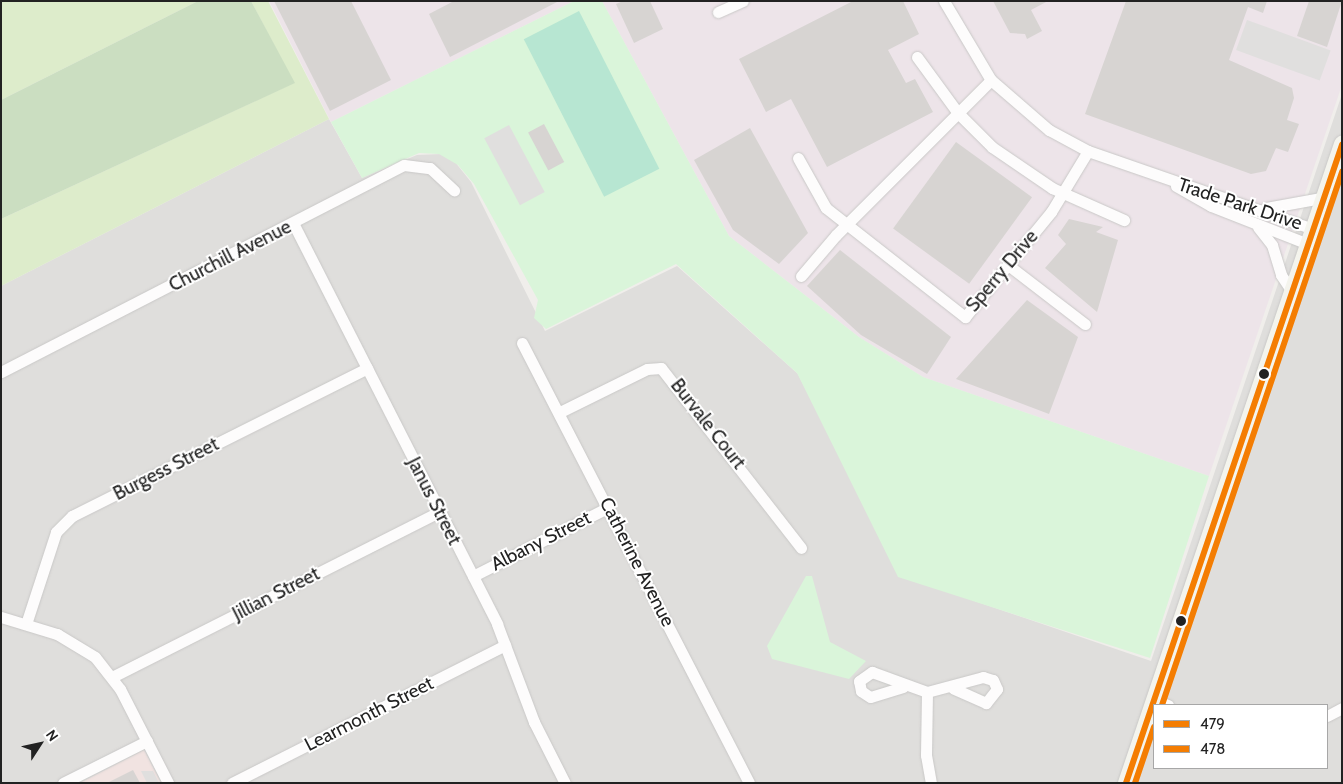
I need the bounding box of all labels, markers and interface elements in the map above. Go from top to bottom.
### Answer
street label: Trade Park Drive [1175,173,1305,235]
street label: Churchill Avenue [165,215,295,297]
street label: Sperry Drive [961,225,1043,317]
unlabelled marker [1259,369,1269,379]
street label: Burvale Court [666,374,750,474]
street label: Burgess Street [110,433,222,505]
street label: Janus Street [402,453,466,549]
street label: Catherine Avenue [595,494,679,630]
street label: Albany Street [487,506,595,576]
street label: Jillian Street [229,562,323,626]
unlabelled marker [1176,616,1186,626]
street label: Learmonth Street [301,672,437,756]
legend [1153,704,1328,769]
text: 479 [1200,715,1225,733]
north arrow [15,719,65,769]
text: N [42,726,63,745]
text: 478 [1200,740,1225,758]

